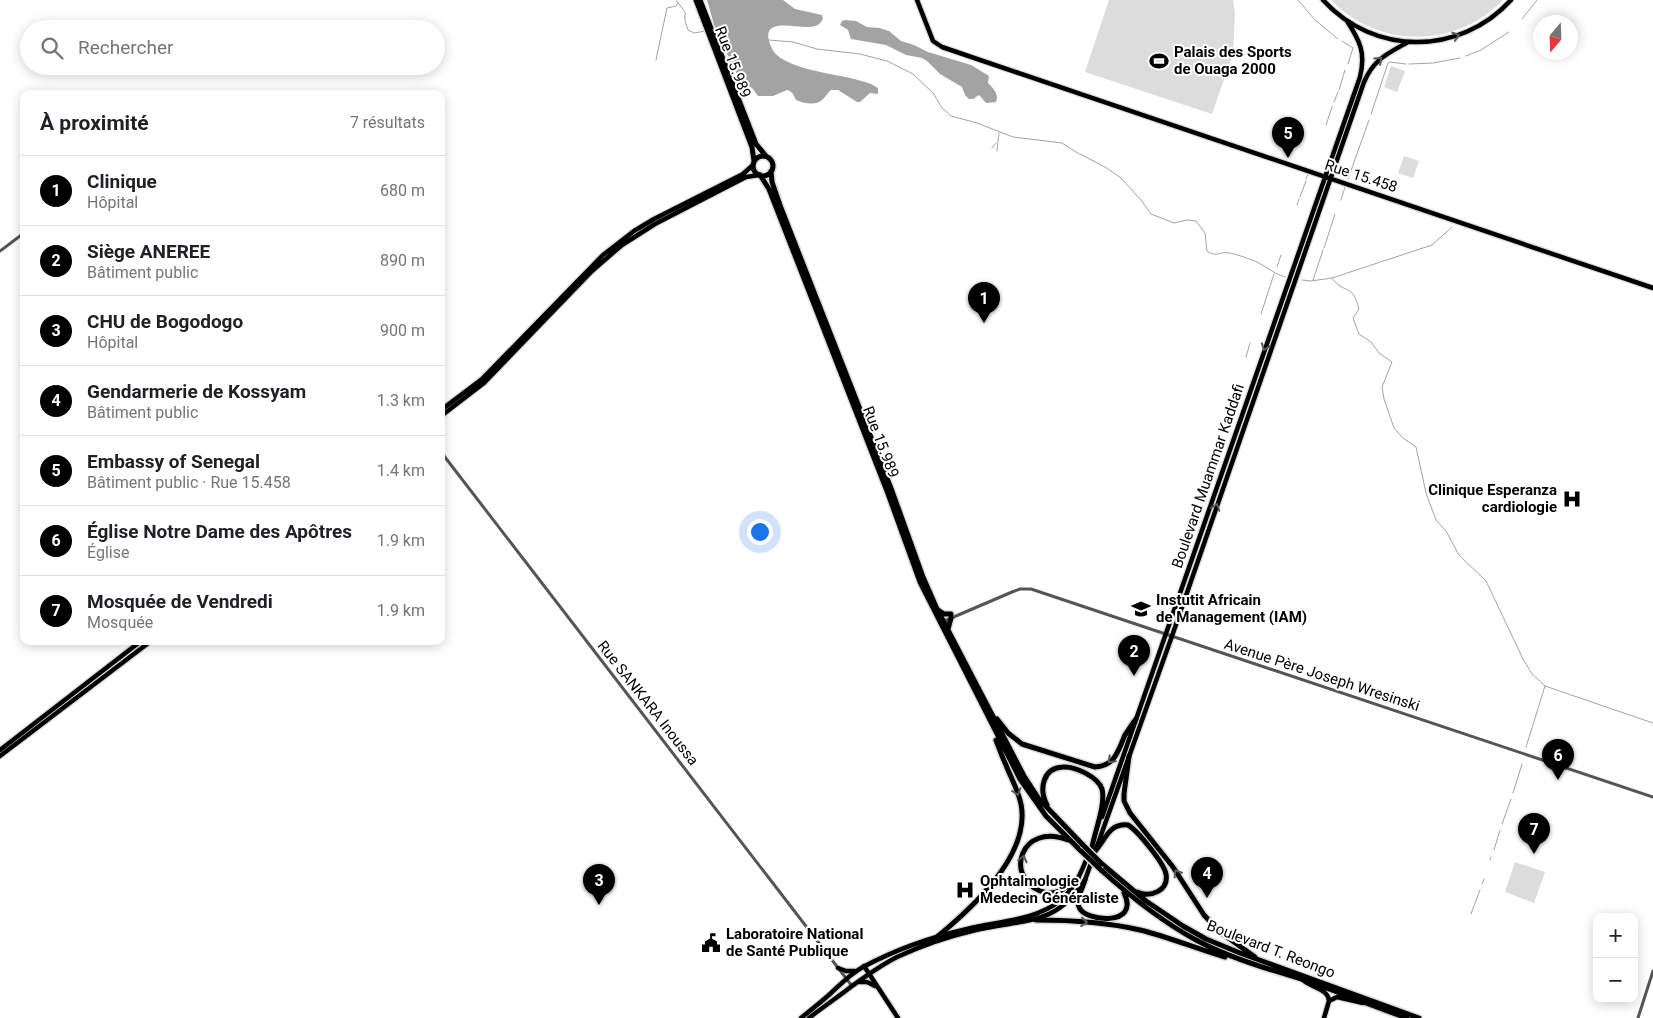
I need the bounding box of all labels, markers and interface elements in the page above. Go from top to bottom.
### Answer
north arrow [1533,15,1578,60]
search box [20,20,445,75]
street label: Rue 15.989 [711,24,755,100]
one-way arrow [1451,32,1460,42]
icon: search [38,34,66,62]
text: Rechercher [78,36,173,59]
place label: Palais des Sports de Ouaga 2000 [1174,43,1292,78]
sports icon: Palais des Sports de Ouaga 2000 [1148,50,1170,72]
one-way arrow [1373,57,1382,66]
text: À proximité [40,111,149,135]
text: 7 résultats [350,113,425,132]
pin: 5 [1272,117,1304,158]
street label: Rue 15.458 [1322,156,1400,196]
text: Clinique [87,170,157,193]
text: 1 [51,181,61,200]
text: 680 m [380,181,425,200]
text: Hôpital [87,193,138,212]
text: Siège ANEREE [87,240,210,263]
text: 2 [51,251,61,270]
text: 890 m [380,251,425,270]
text: Bâtiment public [87,263,198,282]
pin: 1 [968,282,1000,323]
text: CHU de Bogodogo [87,310,243,333]
text: 3 [51,321,61,340]
text: 900 m [380,321,425,340]
text: Hôpital [87,333,138,352]
one-way arrow [1261,342,1271,351]
text: Gendarmerie de Kossyam [87,380,306,403]
street label: Boulevard Muammar Kaddafi [1168,381,1248,571]
text: 4 [51,391,61,410]
text: 1.3 km [377,391,425,410]
text: Bâtiment public [87,403,198,422]
street label: Rue 15.989 [859,404,903,480]
text: Embassy of Senegal [87,450,260,473]
text: 5 [51,461,61,480]
text: 1.4 km [377,461,425,480]
text: Bâtiment public · Rue 15.458 [87,473,291,492]
place label: Clinique Esperanza cardiologie [1428,481,1557,516]
hospital icon: Clinique Esperanza cardiologie [1561,488,1583,510]
one-way arrow [1210,504,1220,512]
your location [747,519,773,545]
text: Église Notre Dame des Apôtres [87,520,352,543]
text: 6 [51,531,61,550]
text: 1.9 km [377,531,425,550]
text: Église [87,543,129,562]
text: Mosquée de Vendredi [87,590,273,613]
place label: Instutit Africain de Management (IAM) [1156,591,1307,626]
school or university icon: Instutit Africain de Management (IAM) [1130,598,1152,620]
text: 7 [51,601,61,620]
text: 1.9 km [377,601,425,620]
text: Mosquée [87,613,153,632]
pin: 2 [1118,635,1150,676]
street label: Avenue Père Joseph Wresinski [1222,635,1422,715]
street label: Rue SANKARA Inoussa [594,637,702,769]
pin: 6 [1542,739,1574,780]
one-way arrow [1108,754,1117,763]
one-way arrow [1012,787,1022,795]
pin: 7 [1518,813,1550,854]
one-way arrow [1017,854,1028,863]
pin: 4 [1191,857,1223,898]
pin: 3 [583,864,615,905]
one-way arrow [1174,870,1183,879]
place label: Ophtalmologie Medecin Généraliste [980,872,1119,907]
hospital icon: Ophtalmologie Medecin Généraliste [954,879,976,901]
map controls [1593,913,1638,1003]
button: + [1593,913,1638,958]
one-way arrow [1081,916,1089,927]
street label: Boulevard T. Reongo [1204,916,1338,982]
place label: Laboratoire National de Santé Publique [726,925,863,960]
public building icon: Laboratoire National de Santé Publique [700,932,722,954]
button: − [1593,958,1638,1003]

